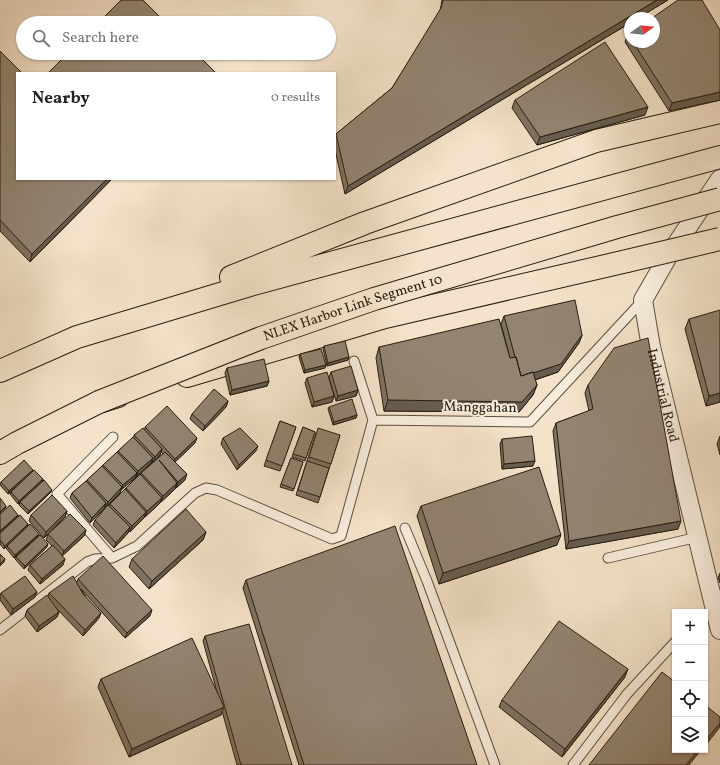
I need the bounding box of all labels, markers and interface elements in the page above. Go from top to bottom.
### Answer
north arrow [624,12,660,48]
search box [16,16,336,60]
icon: search [30,27,52,49]
text: Search here [62,28,139,49]
text: Nearby [32,87,90,110]
text: 0 results [271,89,320,107]
street label: NLEX Harbor Link Segment 10 [261,270,445,346]
street label: Industrial Road [642,347,683,444]
street label: Manggahan [443,398,517,418]
map controls [672,609,708,753]
button: + [672,609,708,645]
button: − [672,645,708,681]
button: locate [672,681,708,717]
button: layers [672,717,708,753]

